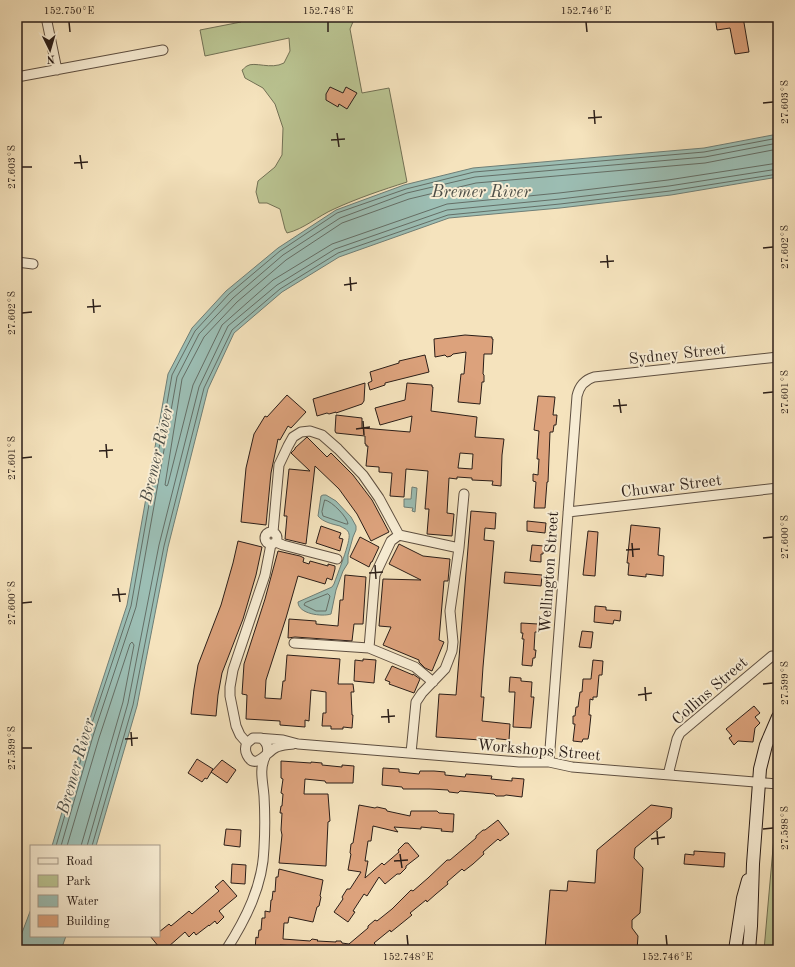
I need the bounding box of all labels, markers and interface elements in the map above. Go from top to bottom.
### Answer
text: 152.750°E [44,6,94,16]
text: 152.748°E [303,6,353,16]
text: 152.746°E [561,6,611,16]
north arrow [30,30,70,70]
text: N [45,53,55,64]
text: 27.603°S [780,80,790,124]
text: 27.603°S [7,145,17,189]
water label: Bremer River [431,184,531,201]
text: 27.602°S [780,225,790,269]
text: 27.602°S [7,291,17,335]
street label: Sydney Street [628,342,727,368]
text: 27.601°S [780,370,790,414]
water label: Bremer River [138,404,177,505]
text: 27.601°S [7,436,17,480]
street label: Chuwar Street [620,473,723,501]
street label: Wellington Street [538,510,562,634]
text: 27.600°S [780,515,790,559]
text: 27.600°S [7,581,17,625]
street label: Collins Street [670,654,751,728]
text: 27.599°S [780,661,790,705]
water label: Bremer River [54,716,98,817]
text: 27.599°S [7,726,17,770]
street label: Workshops Street [476,738,602,764]
text: 27.598°S [780,806,790,850]
legend [30,845,160,937]
text: Road [66,856,93,868]
text: Park [66,876,91,888]
text: Water [66,896,99,908]
text: Building [66,916,110,928]
text: 152.748°E [383,952,433,962]
text: 152.746°E [642,952,692,962]

